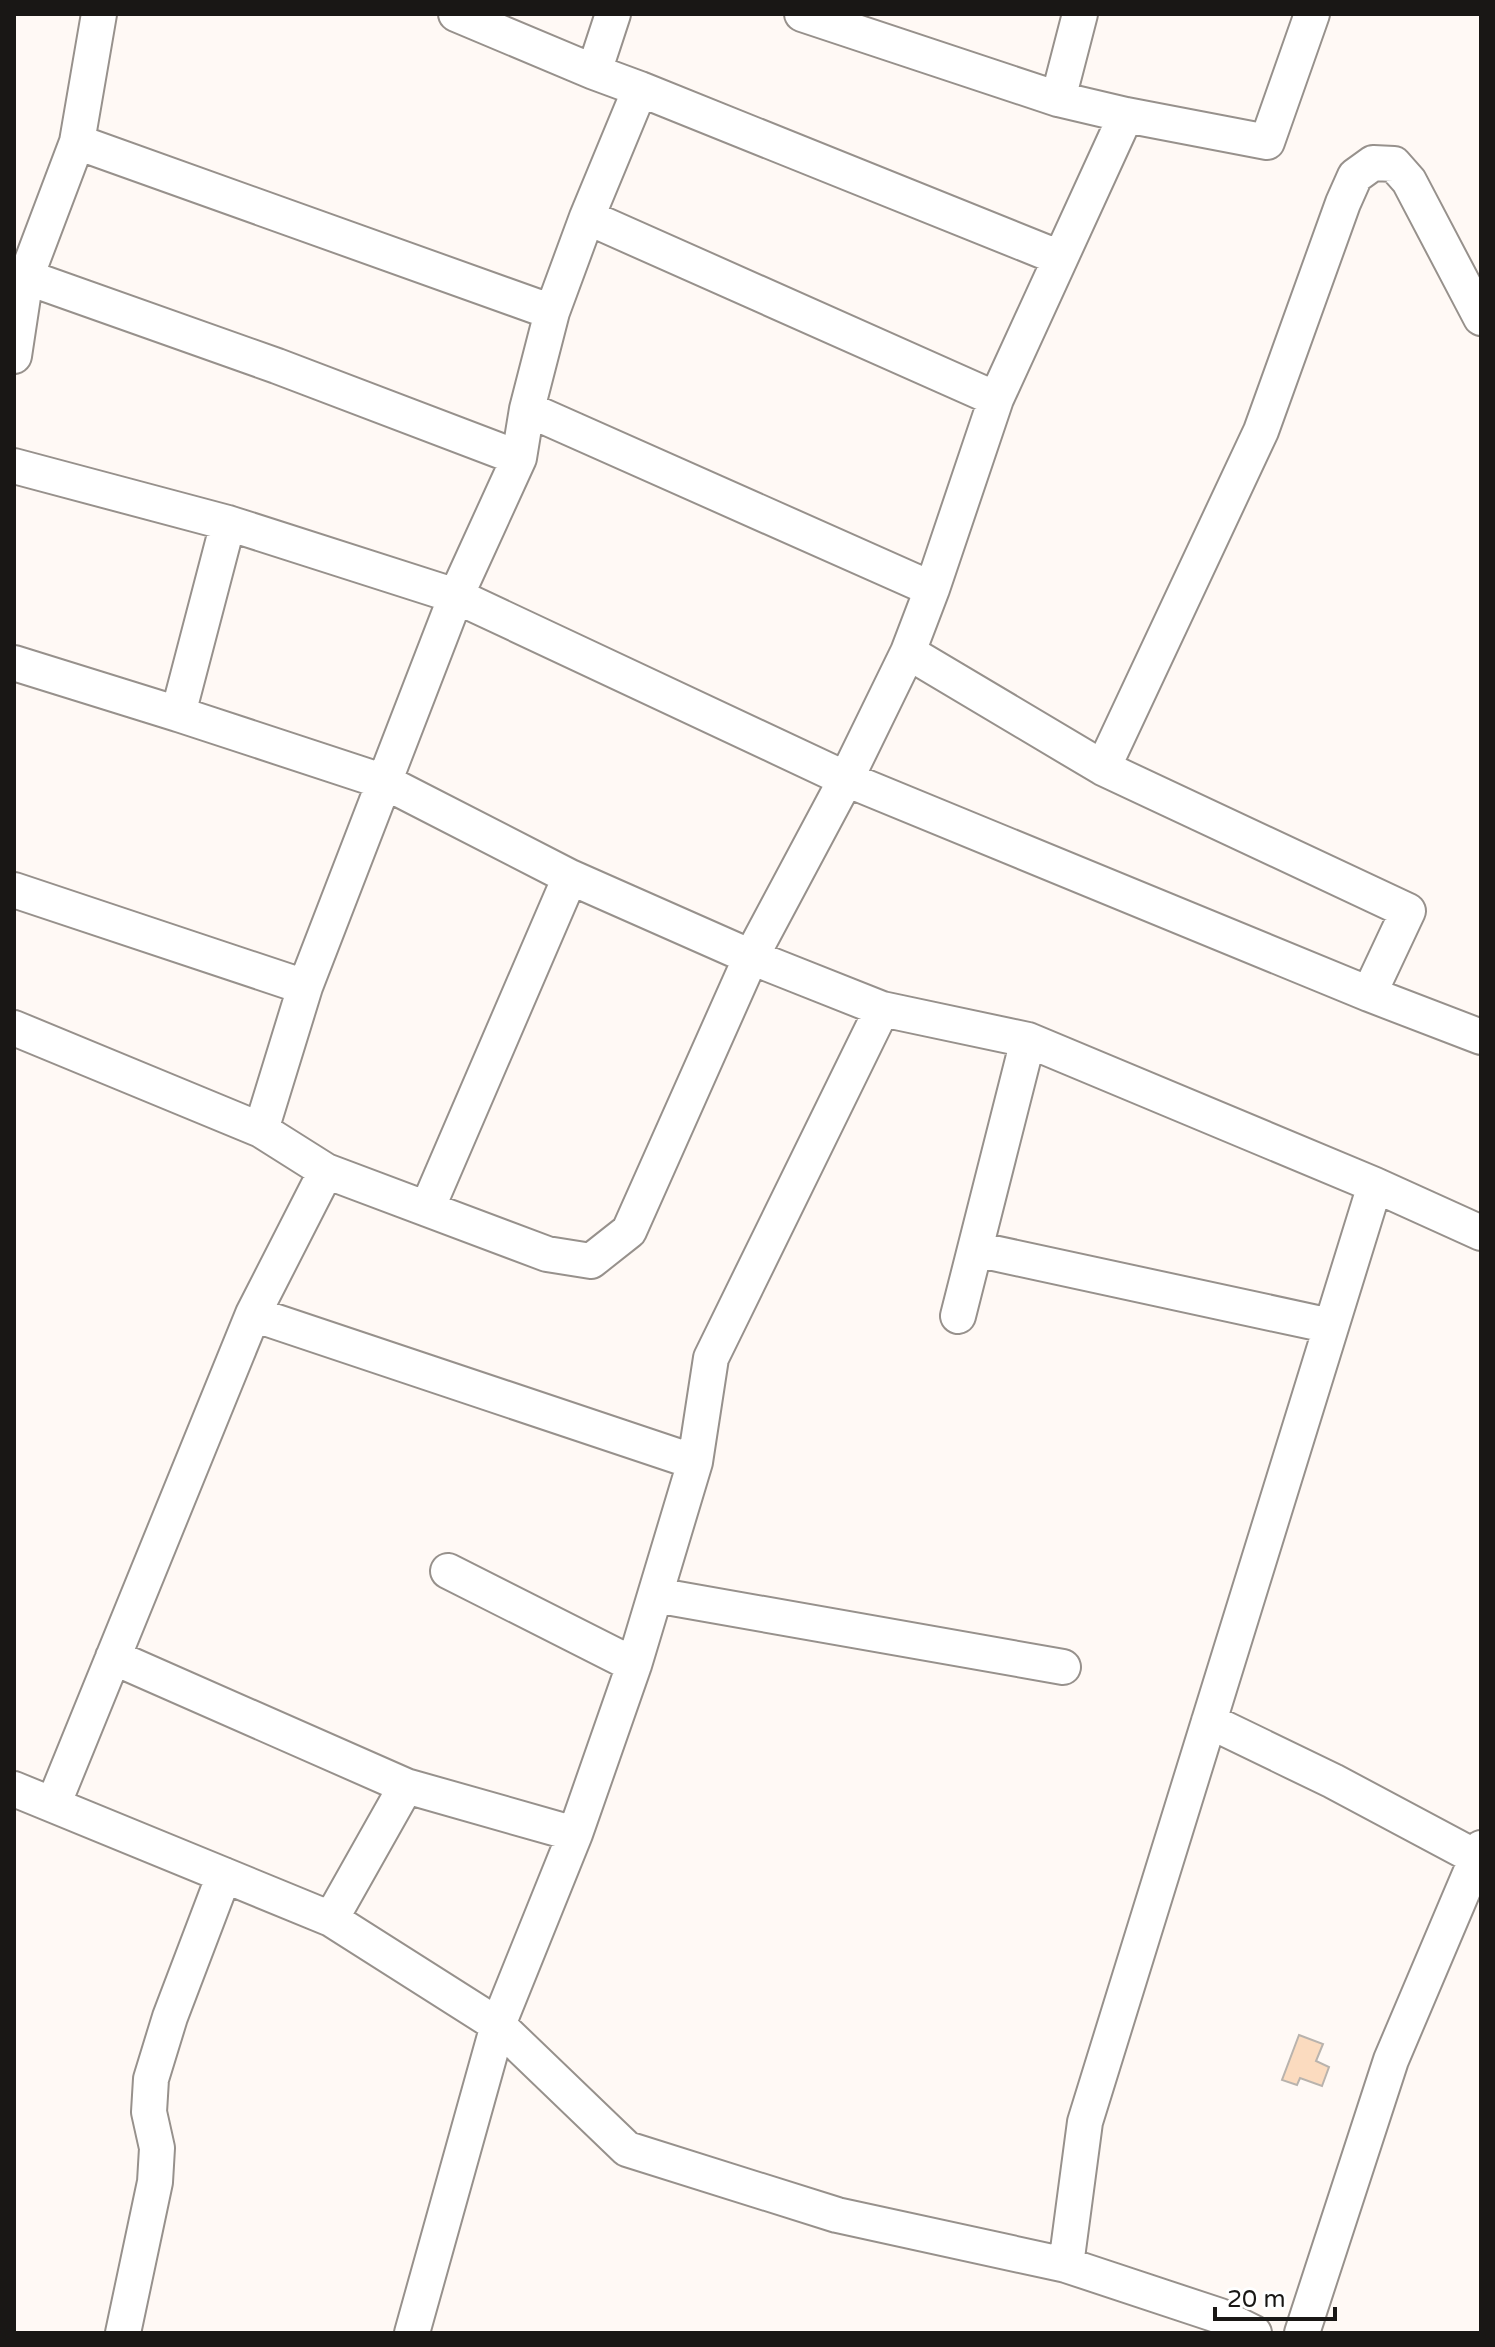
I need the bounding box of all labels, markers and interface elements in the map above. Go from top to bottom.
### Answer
scale bar [1215,2271,1335,2321]
text: 20 m [1227,2285,1285,2314]

